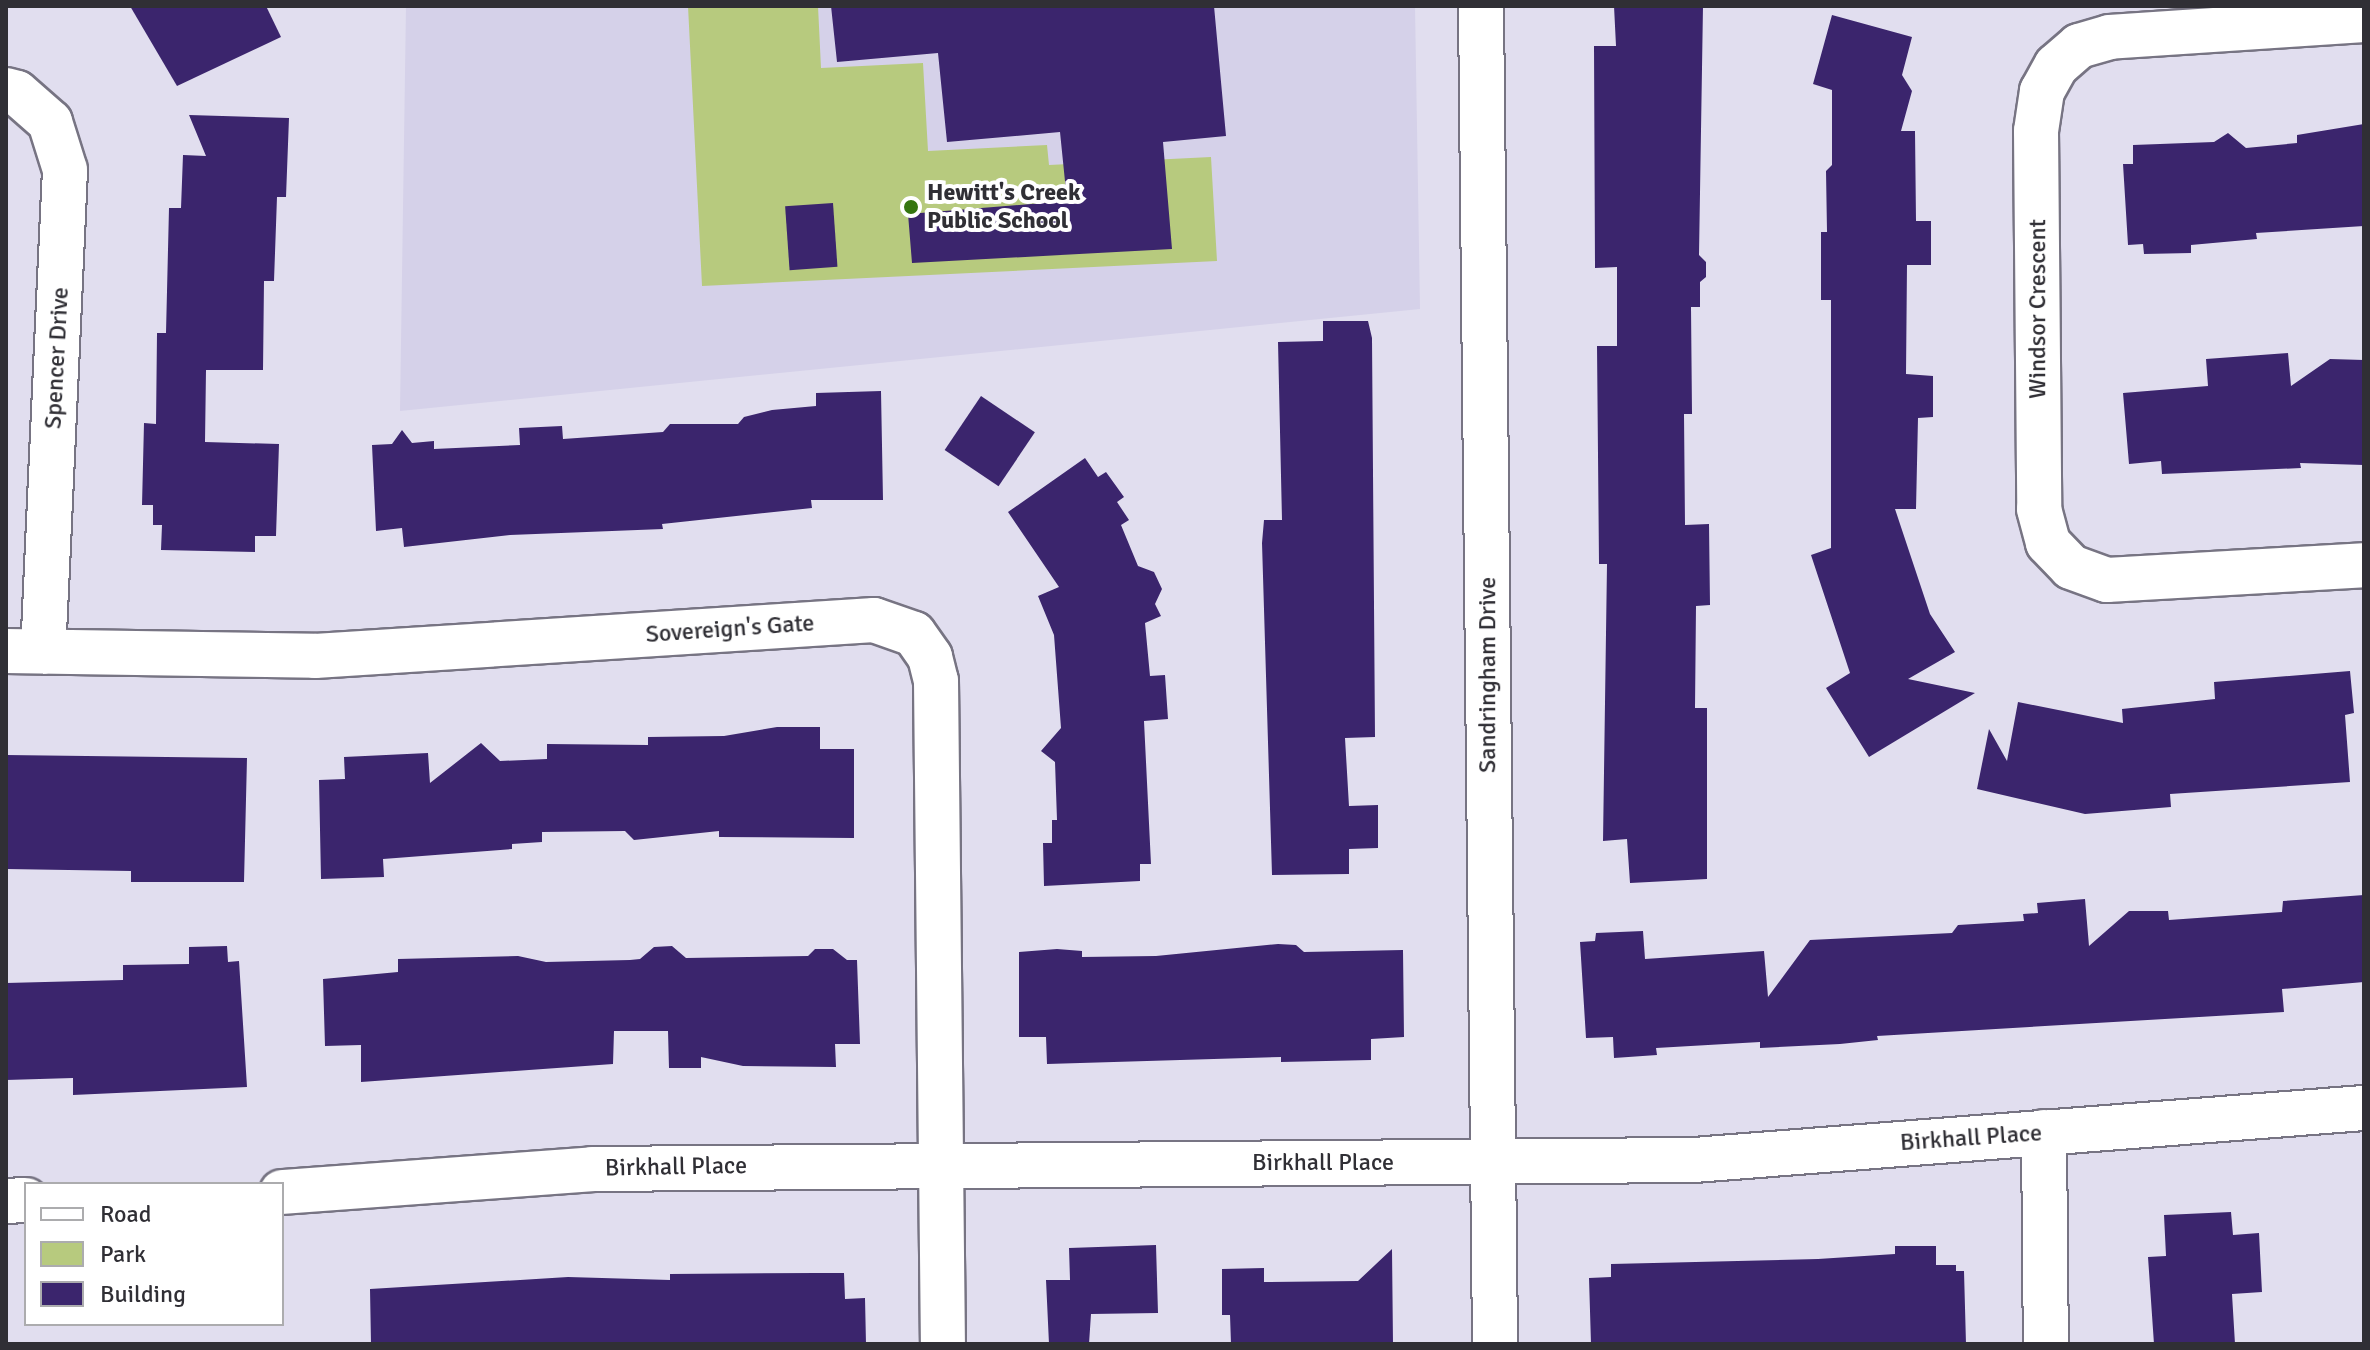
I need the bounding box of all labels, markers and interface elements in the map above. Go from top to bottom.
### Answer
place label: Hewitt's Creek Public School [927,179,1081,235]
marker: Hewitt's Creek Public School [902,198,920,216]
street label: Windsor Crescent [2024,219,2052,399]
street label: Spencer Drive [39,286,75,430]
street label: Sandringham Drive [1474,577,1502,773]
street label: Sovereign's Gate [645,609,815,649]
street label: Birkhall Place [1899,1119,2043,1157]
street label: Birkhall Place [1252,1149,1394,1177]
street label: Birkhall Place [605,1151,747,1183]
legend [24,1182,284,1326]
text: Road [100,1199,151,1229]
text: Park [100,1239,146,1269]
text: Building [100,1279,186,1309]

